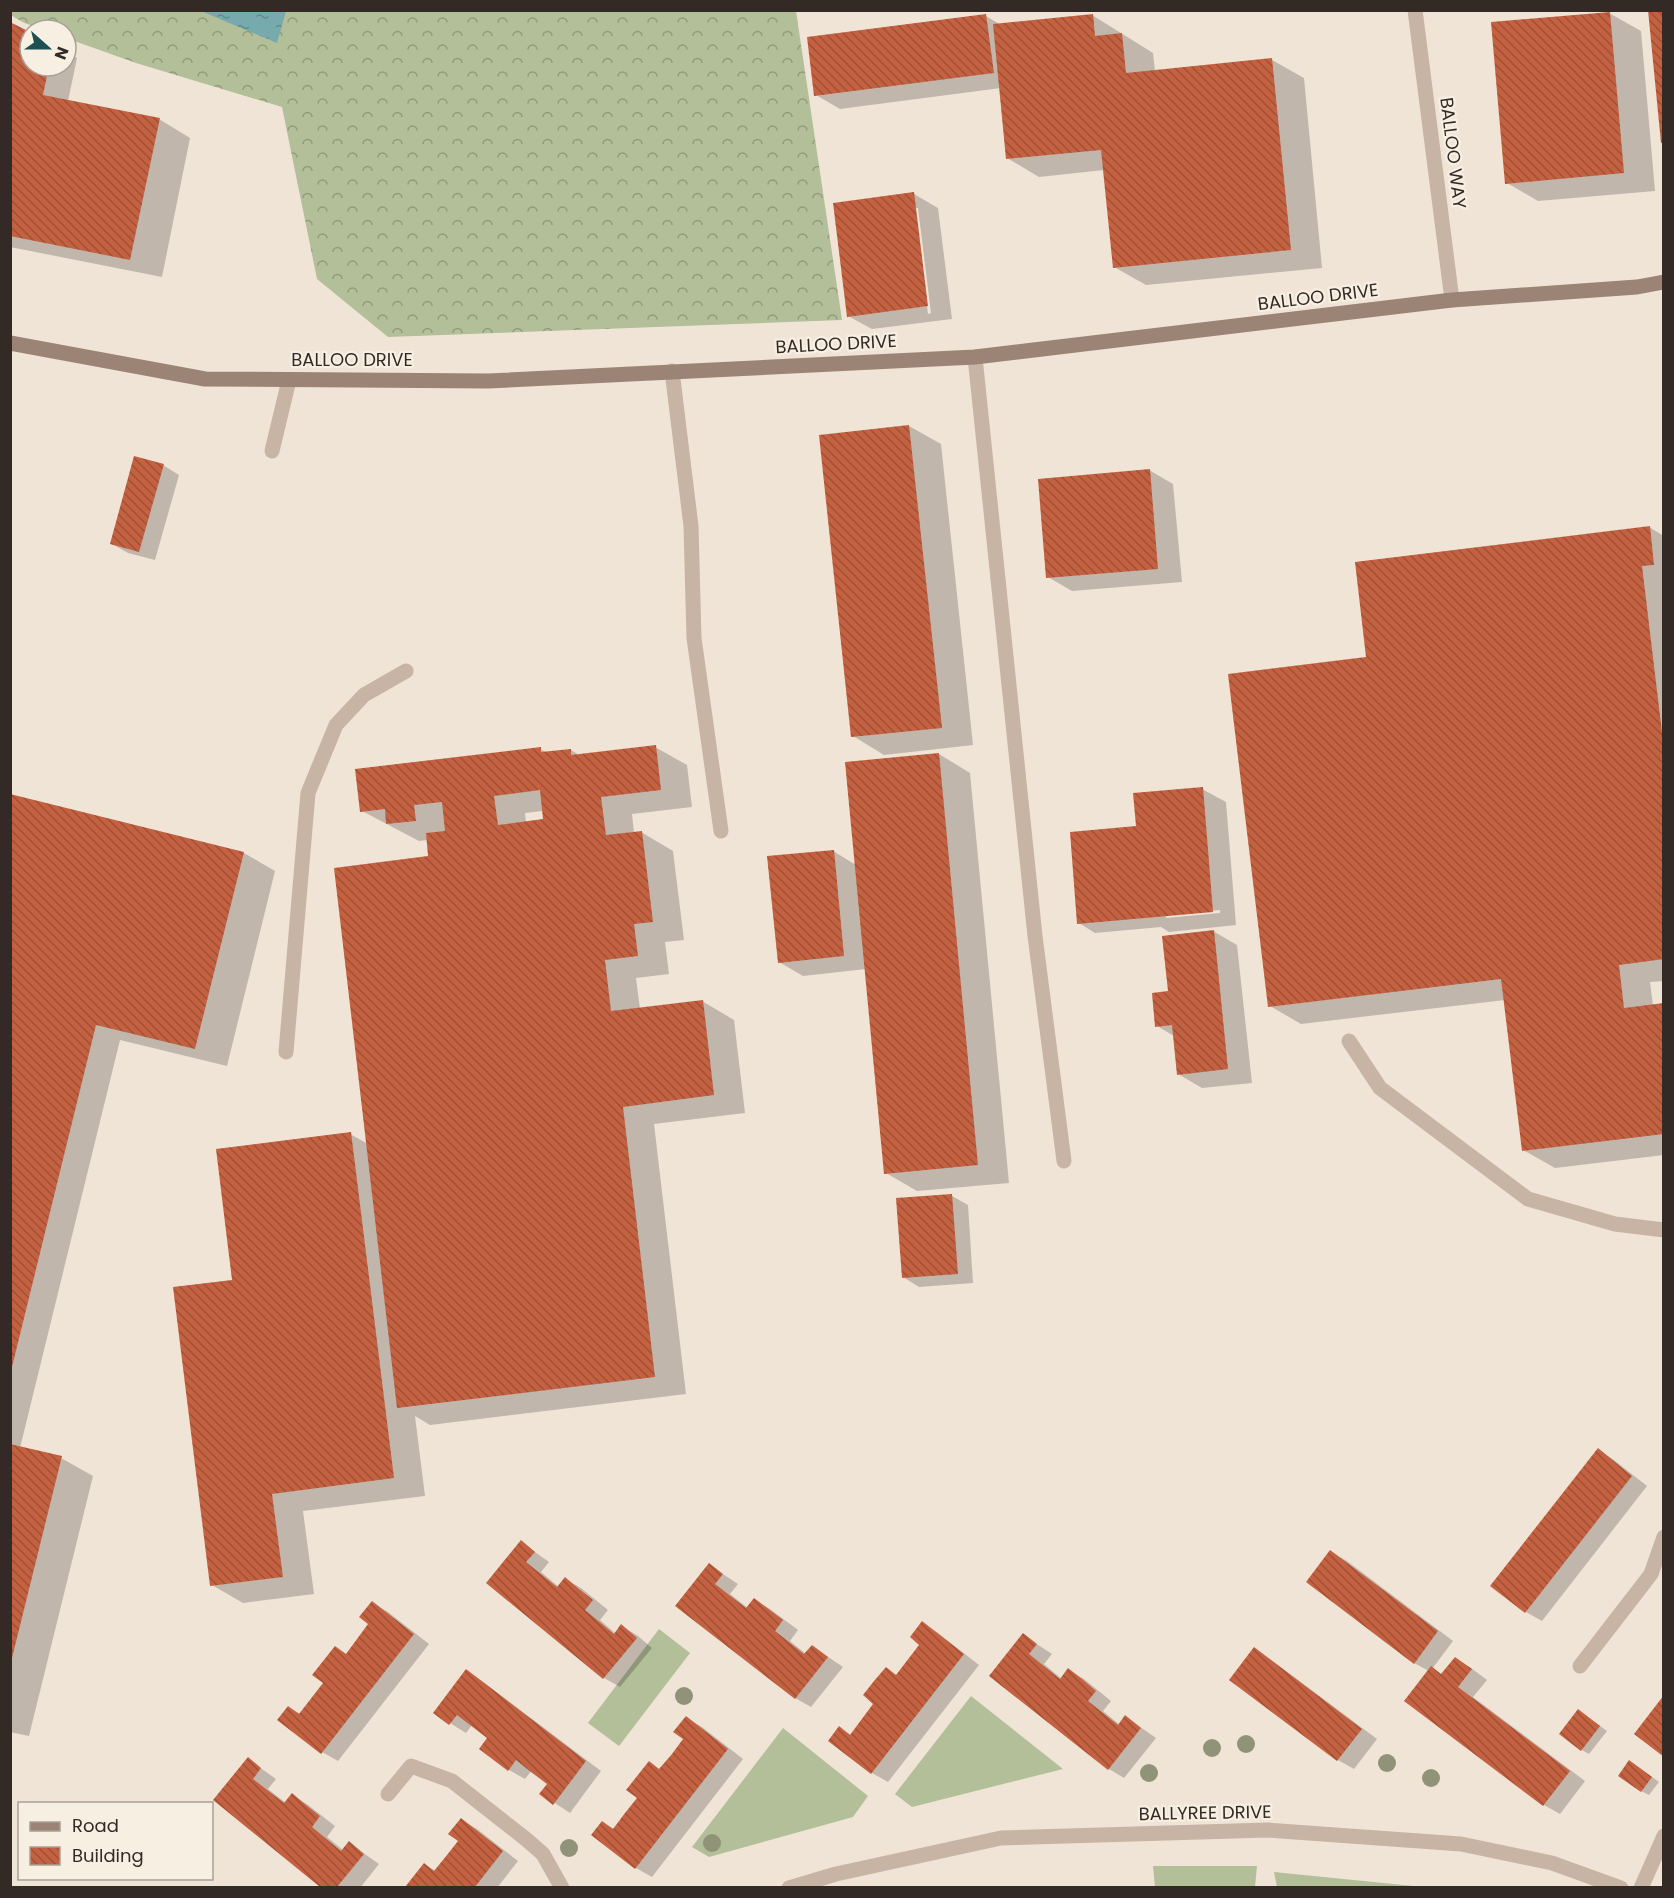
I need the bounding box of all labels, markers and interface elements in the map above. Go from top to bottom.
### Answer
north arrow [18,18,78,78]
text: N [49,43,74,63]
street label: BALLOO WAY [1434,96,1473,211]
street label: BALLOO DRIVE [1256,277,1380,316]
street label: BALLOO DRIVE [775,328,897,359]
street label: BALLOO DRIVE [291,347,413,372]
street label: BALLYREE DRIVE [1138,1799,1272,1826]
legend [18,1802,213,1880]
text: Road [72,1813,119,1838]
text: Building [72,1843,144,1868]

